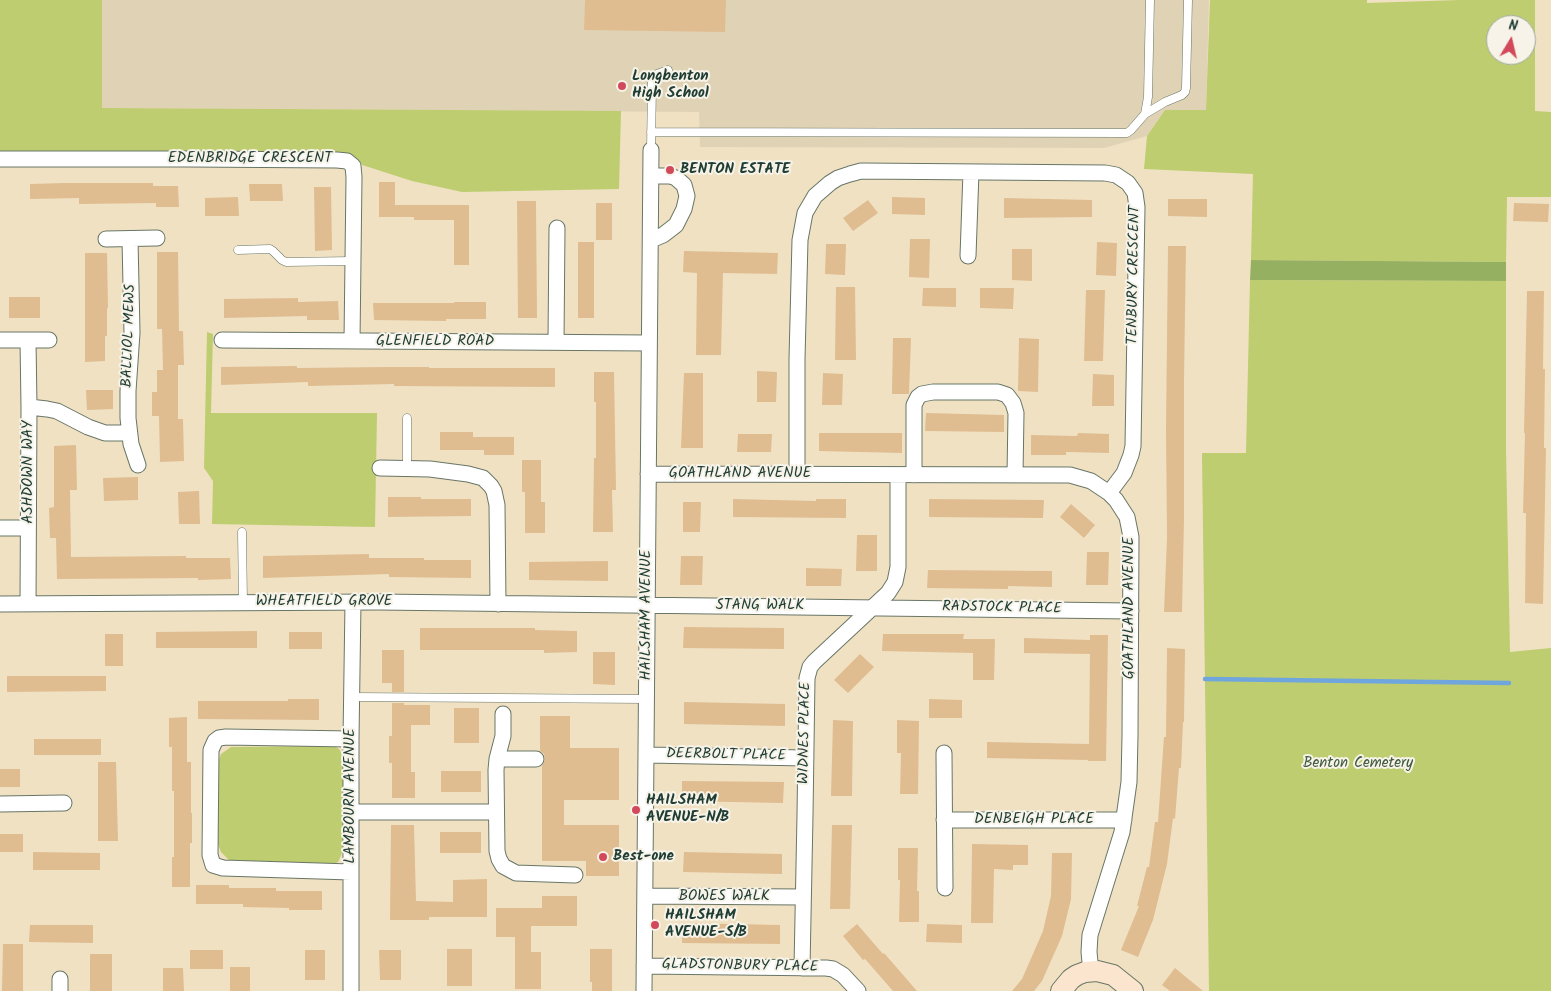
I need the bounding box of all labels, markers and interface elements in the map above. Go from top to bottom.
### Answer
north arrow [1486,15,1536,65]
text: N [1507,15,1519,38]
place label: Longbenton High School [632,68,709,103]
marker: Longbenton High School [616,80,628,92]
street label: EDENBRIDGE CRESCENT [168,150,332,168]
place label: BENTON ESTATE [680,161,790,179]
marker: BENTON ESTATE [664,164,676,176]
street label: TENBURY CRESCENT [1125,205,1145,345]
street label: BALLIOL MEWS [119,284,141,388]
street label: GLENFIELD ROAD [376,333,494,351]
street label: ASHDOWN WAY [20,420,38,524]
street label: GOATHLAND AVENUE [669,465,811,483]
street label: GOATHLAND AVENUE [1121,537,1139,679]
street label: HAILSHAM AVENUE [638,550,656,680]
street label: WHEATFIELD GROVE [256,593,392,611]
street label: STANG WALK [716,597,804,615]
street label: RADSTOCK PLACE [942,599,1062,619]
street label: WIDNES PLACE [796,682,816,784]
street label: LAMBOURN AVENUE [342,728,360,864]
street label: DEERBOLT PLACE [666,746,786,766]
park label: Benton Cemetery [1303,755,1413,773]
place label: HAILSHAM AVENUE-N/B [646,792,729,827]
marker: HAILSHAM AVENUE-N/B [630,804,642,816]
street label: DENBEIGH PLACE [974,811,1094,829]
place label: Best-one [613,848,674,866]
marker: Best-one [597,851,609,863]
street label: BOWES WALK [678,888,770,906]
place label: HAILSHAM AVENUE-S/B [665,907,747,942]
marker: HAILSHAM AVENUE-S/B [649,919,661,931]
street label: GLADSTONBURY PLACE [662,957,818,977]

